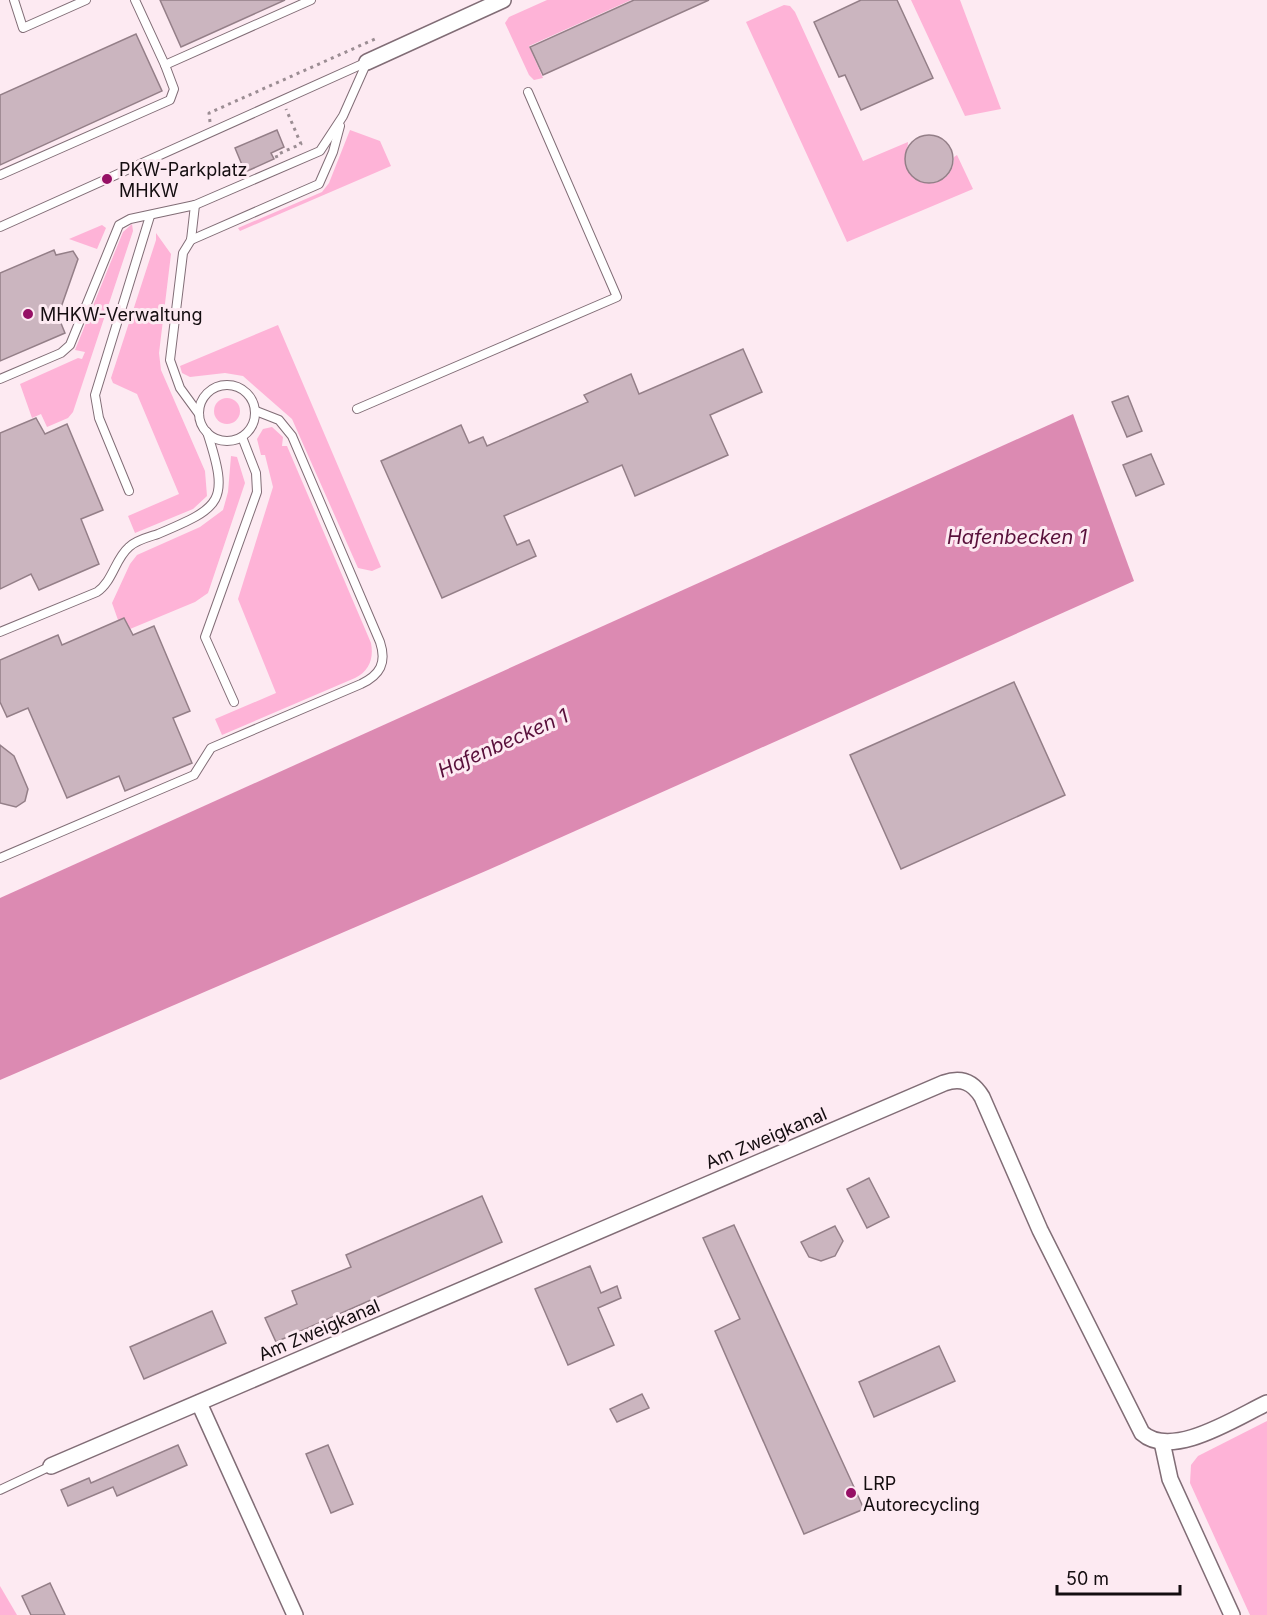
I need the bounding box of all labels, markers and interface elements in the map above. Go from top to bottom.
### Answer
place label: PKW-Parkplatz MHKW [119,159,248,201]
marker: PKW-Parkplatz MHKW [100,172,114,186]
place label: MHKW-Verwaltung [40,304,203,325]
marker: MHKW-Verwaltung [21,307,35,321]
water label: Hafenbecken 1 [947,525,1087,549]
water label: Hafenbecken 1 [434,704,572,782]
street label: Am Zweigkanal [702,1103,830,1173]
street label: Am Zweigkanal [255,1295,383,1365]
place label: LRP Autorecycling [863,1473,980,1515]
marker: LRP Autorecycling [844,1486,858,1500]
scale bar [1057,1558,1180,1596]
text: 50 m [1066,1568,1109,1589]

